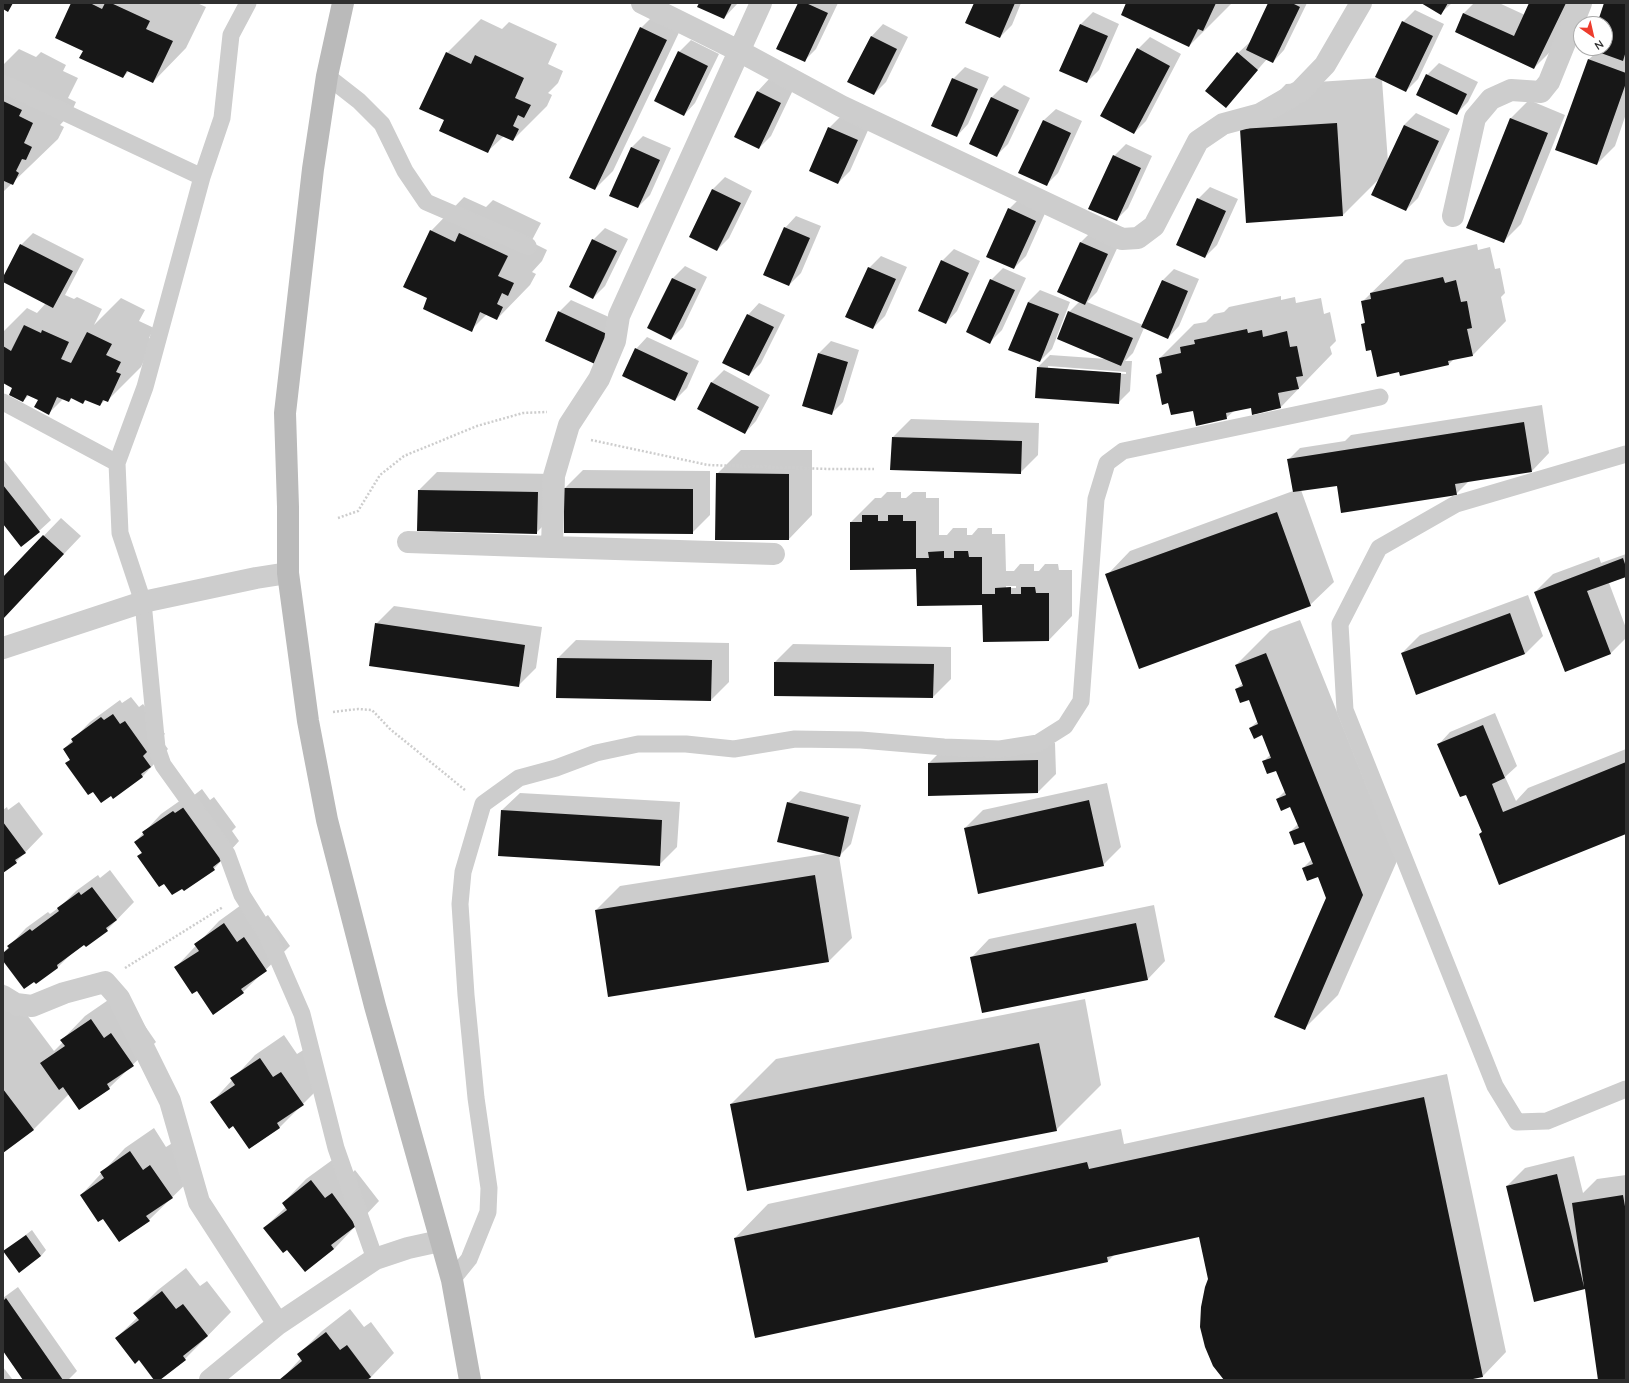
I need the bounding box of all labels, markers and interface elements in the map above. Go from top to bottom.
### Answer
north arrow [1573,16,1613,56]
text: N [1592,37,1606,53]

